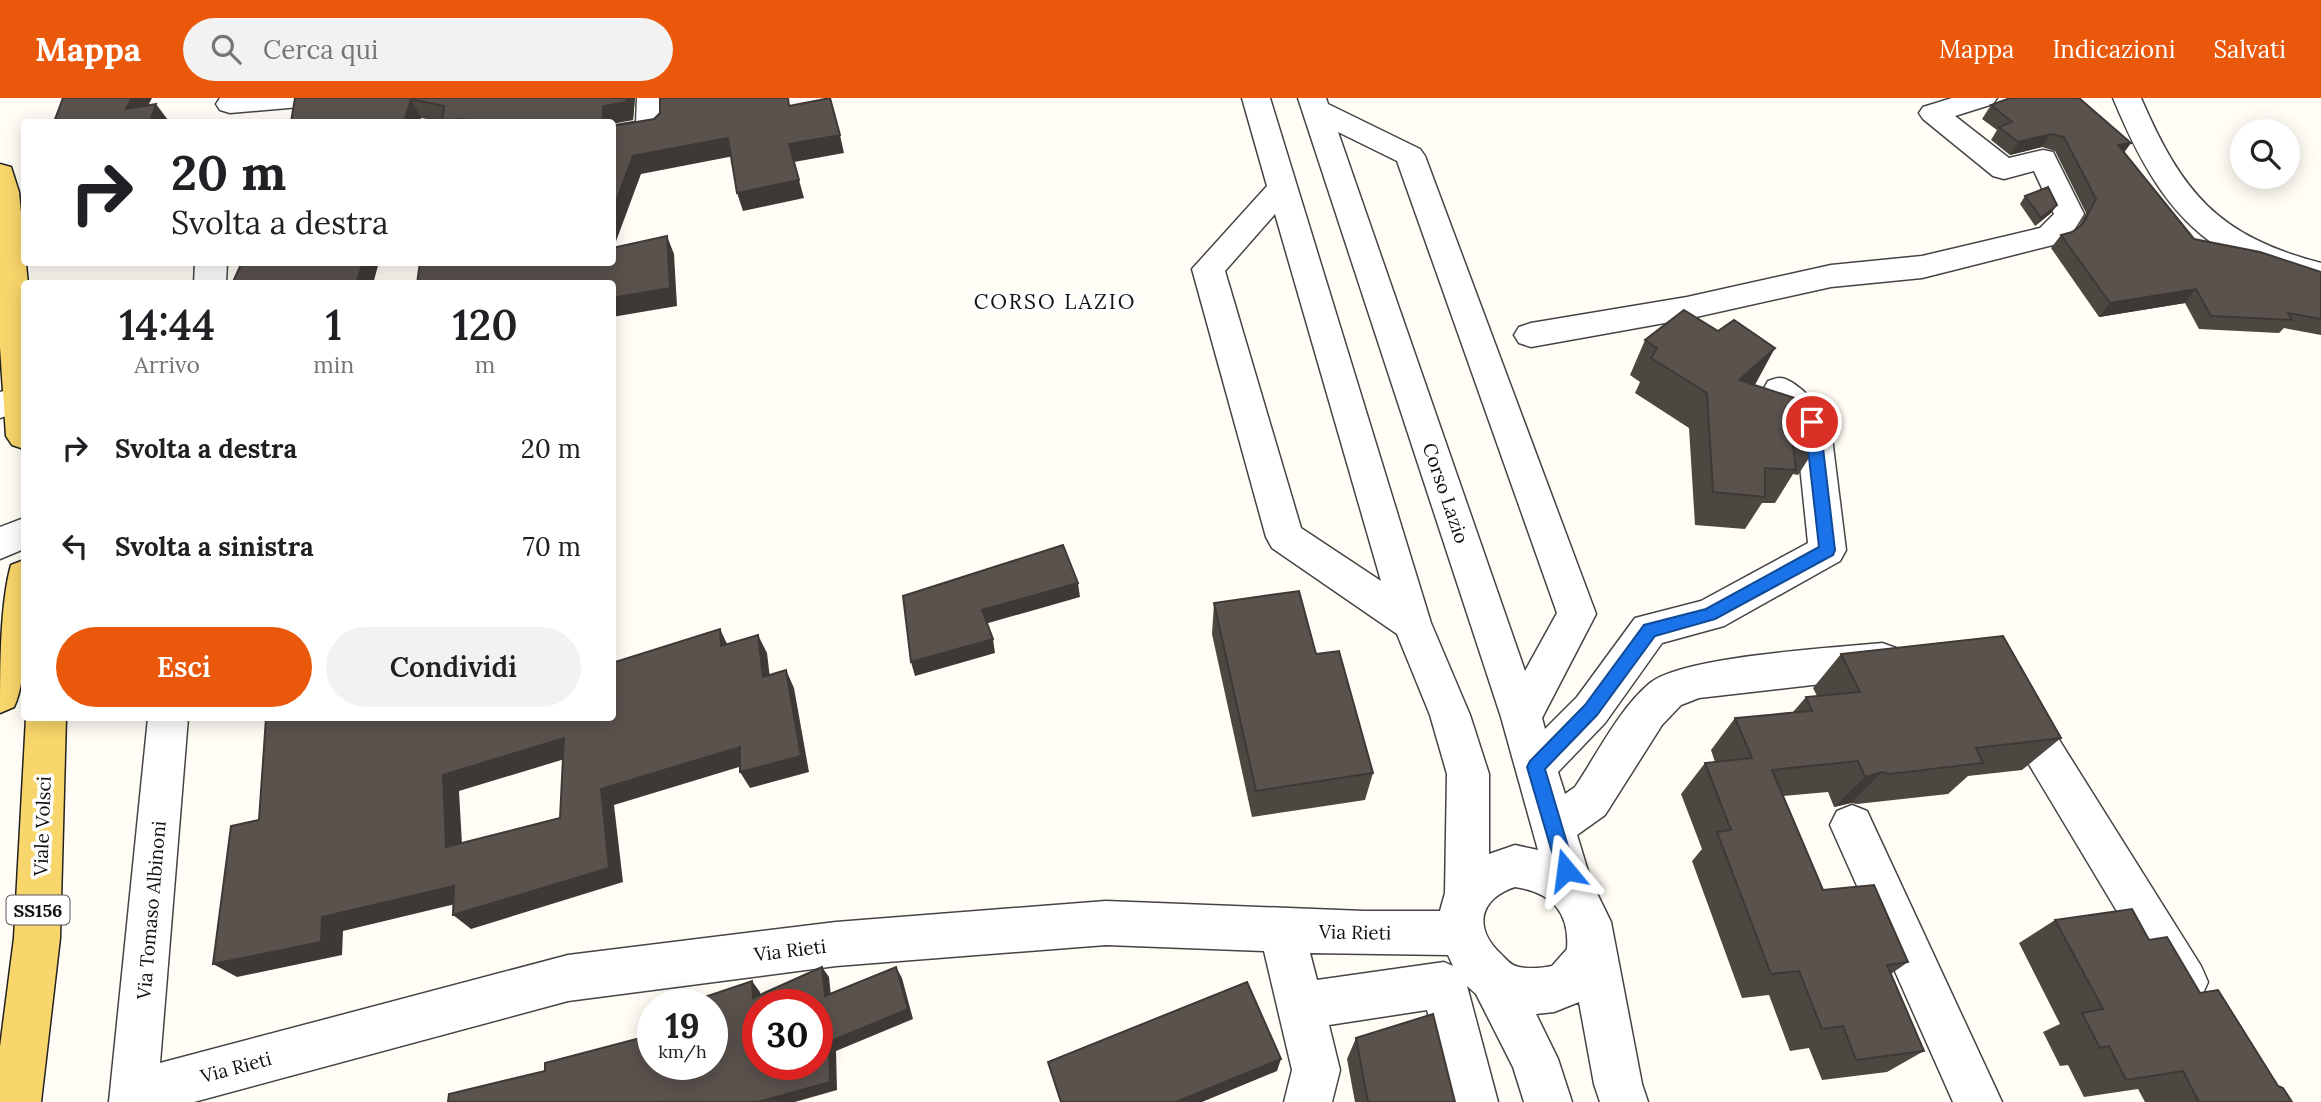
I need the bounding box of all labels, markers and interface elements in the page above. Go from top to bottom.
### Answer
search box [183,18,673,81]
text: Mappa [35,28,141,70]
icon: search [207,30,245,68]
text: Cerca qui [263,33,378,66]
text: Mappa [1939,34,2014,65]
text: Indicazioni [2052,34,2175,65]
text: Salvati [2213,34,2286,65]
map controls [2230,119,2300,189]
button: search [2230,119,2300,189]
text: 20 m [171,141,286,203]
icon: right [56,147,147,238]
text: Svolta a destra [171,202,388,243]
district label: CORSO LAZIO [974,288,1136,315]
text: 14:44 [119,298,215,352]
text: 1 [326,298,342,352]
text: 120 [452,298,518,352]
text: Arrivo [134,350,200,379]
text: min [313,350,354,379]
text: m [475,350,495,379]
pin [1782,392,1842,452]
icon: arrive [1793,403,1831,441]
icon: right [56,429,94,467]
text: Svolta a destra [115,432,297,465]
text: 20 m [521,432,581,465]
street label: Corso Lazio [1418,439,1474,547]
icon: left [56,527,94,565]
text: Svolta a sinistra [115,530,314,563]
text: 70 m [523,530,581,563]
button: Esci [56,627,312,707]
button: Condividi [326,627,581,707]
street label: Viale Volsci [28,776,56,877]
street label: Via Tomaso Albinoni [131,820,171,1001]
position arrow [1529,833,1603,907]
road number: SS156 [7,896,70,924]
street label: Via Rieti [1318,919,1391,945]
street label: Via Rieti [752,934,827,966]
speed limit sign: 30 [742,989,833,1080]
text: 19 [665,1003,700,1048]
text: km/h [658,1040,707,1063]
street label: Via Rieti [197,1046,274,1088]

